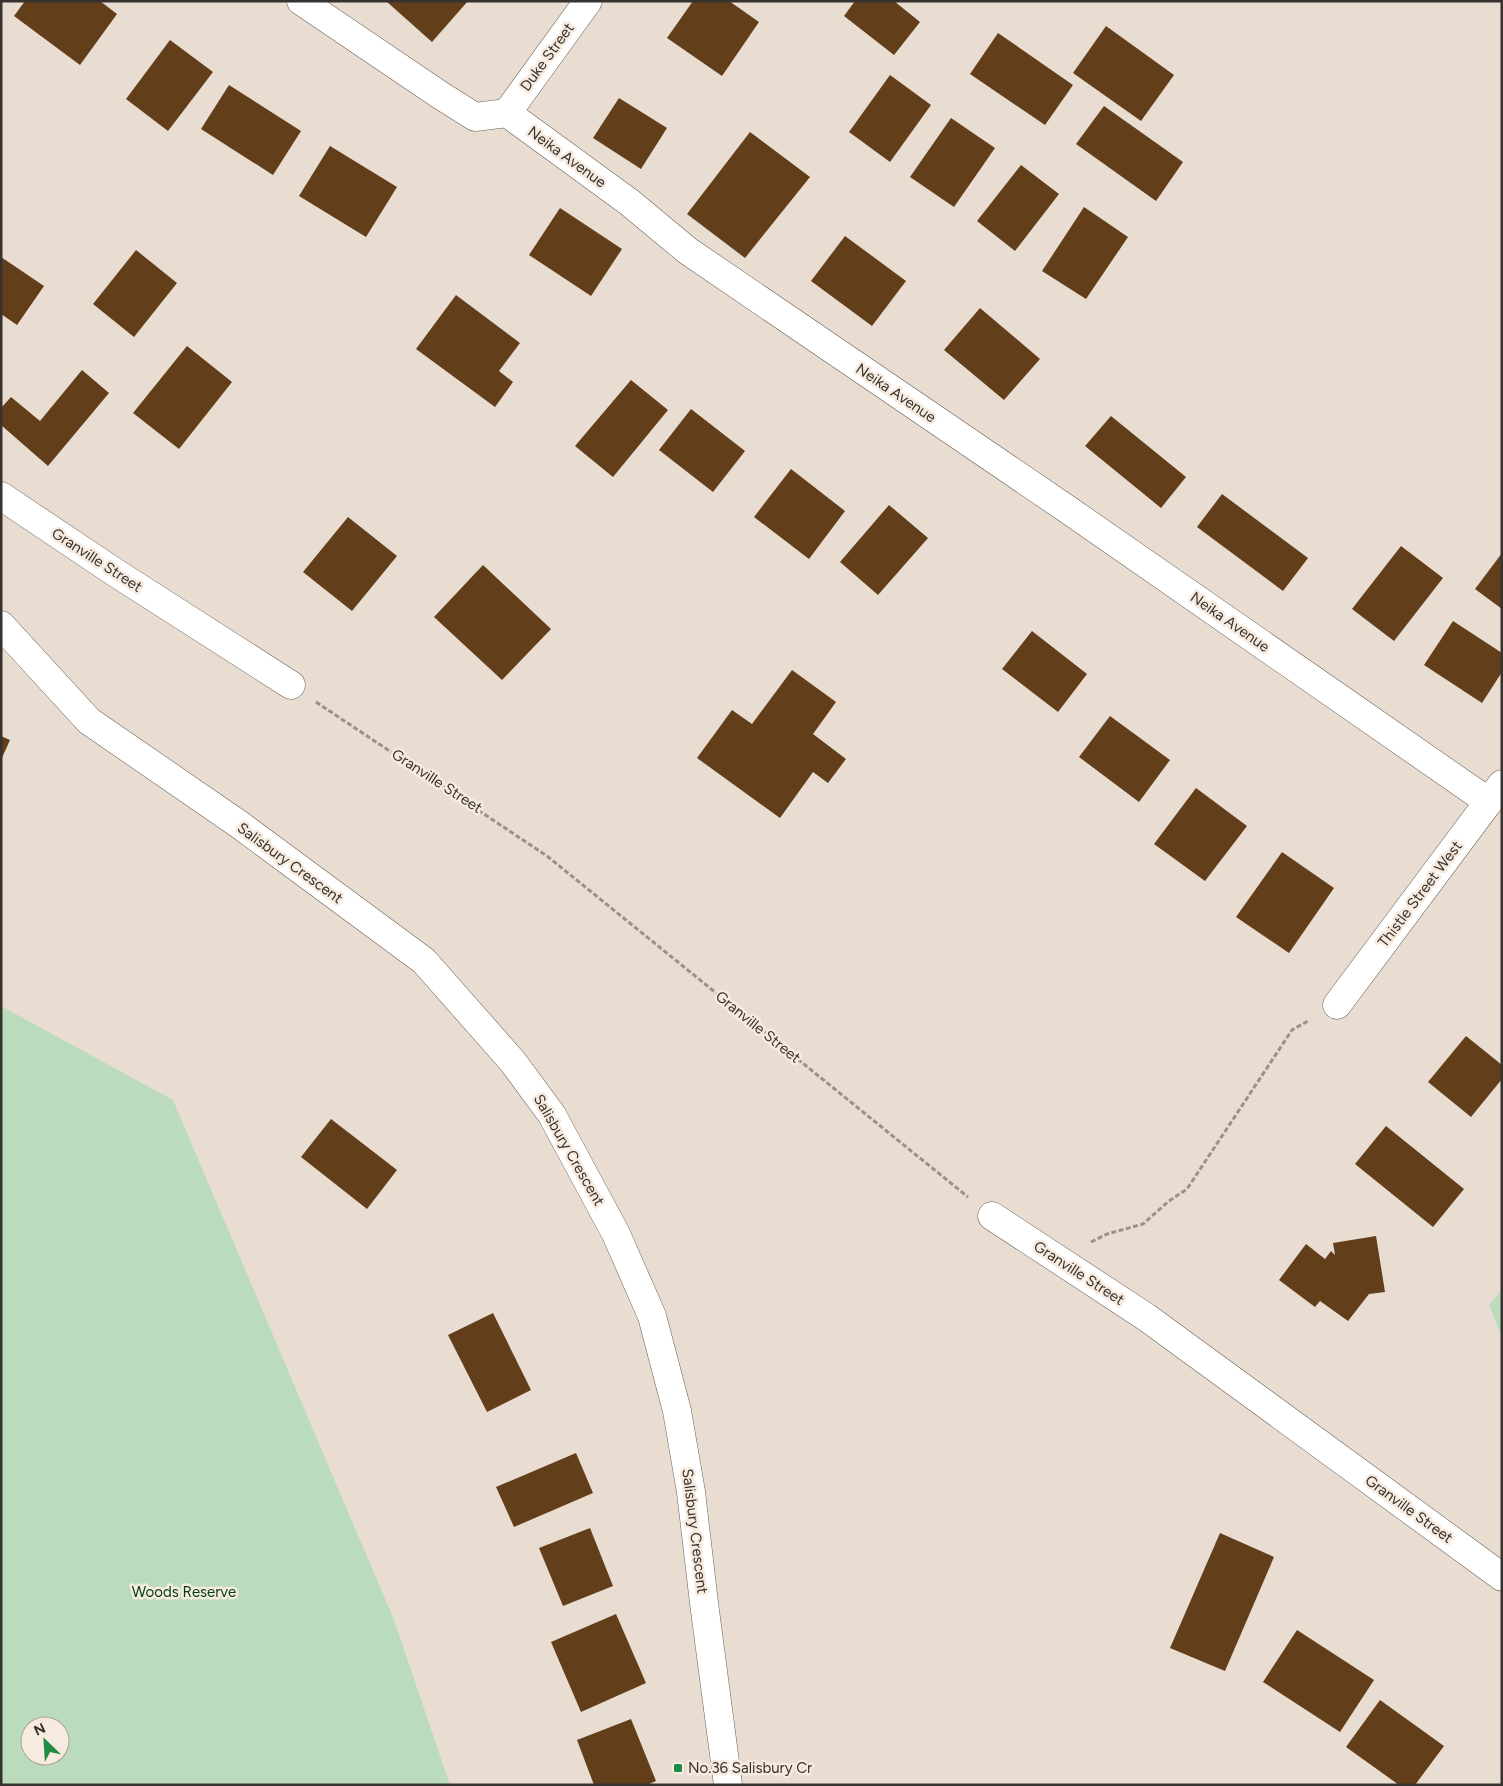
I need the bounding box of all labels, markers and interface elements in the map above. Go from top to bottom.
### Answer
street label: Duke Street [516,19,578,95]
street label: Neika Avenue [524,123,610,191]
street label: Neika Avenue [853,360,939,426]
street label: Granville Street [48,524,146,596]
street label: Neika Avenue [1187,588,1273,656]
street label: Granville Street [388,745,486,817]
street label: Salisbury Crescent [234,819,346,907]
street label: Thistle Street West [1374,837,1466,951]
street label: Granville Street [712,987,804,1067]
street label: Salisbury Crescent [530,1091,608,1209]
street label: Granville Street [1030,1237,1128,1309]
street label: Salisbury Crescent [678,1467,712,1595]
street label: Granville Street [1362,1471,1457,1547]
park label: Woods Reserve [132,1583,236,1601]
north arrow [20,1716,70,1766]
text: N [31,1720,48,1740]
place label: No.36 Salisbury Cr [688,1759,812,1777]
marker: No.36 Salisbury Cr [672,1762,684,1774]

